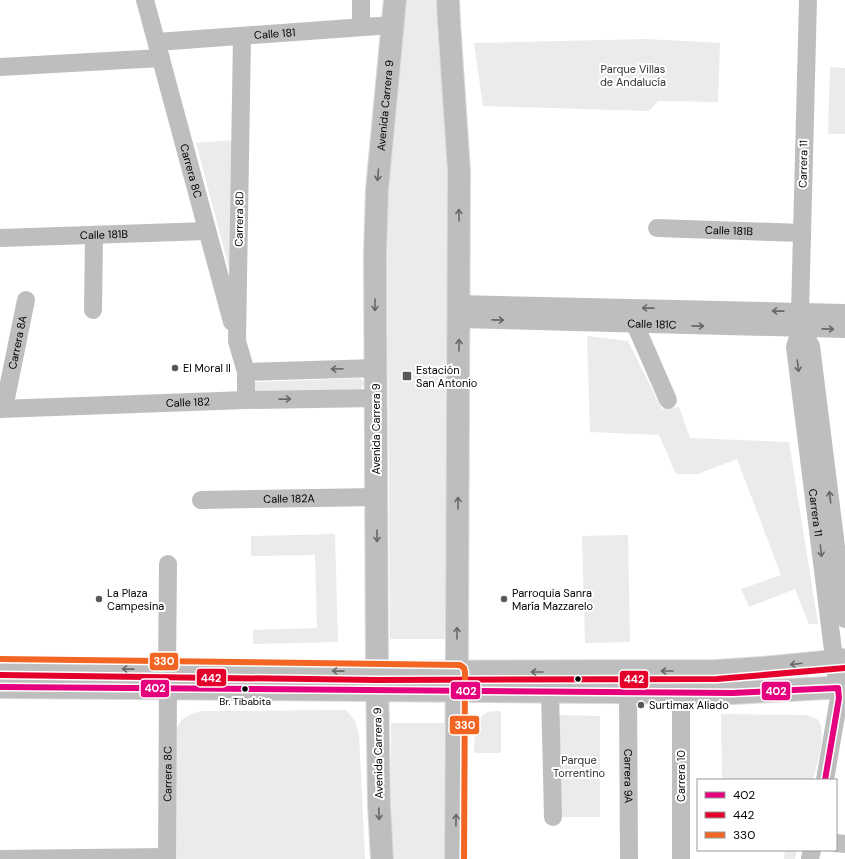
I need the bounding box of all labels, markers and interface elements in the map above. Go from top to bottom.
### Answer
street label: Calle 181 [254,25,296,42]
street label: Avenida Carrera 9 [374,59,396,152]
park label: Parque Villas de Andalucía [600,62,666,89]
street label: Carrera 11 [796,140,810,188]
street label: Carrera 8C [177,142,205,200]
one-way arrow [375,168,382,181]
street label: Carrera 8D [232,191,246,247]
one-way arrow [455,209,463,222]
street label: Calle 181B [705,223,754,238]
street label: Calle 181B [80,227,128,242]
one-way arrow [371,298,379,311]
one-way arrow [642,304,655,312]
one-way arrow [772,307,785,315]
street label: Carrera 8A [5,314,30,371]
street label: Calle 181C [627,316,677,332]
one-way arrow [491,317,504,324]
one-way arrow [691,322,704,329]
one-way arrow [821,325,834,333]
one-way arrow [455,339,463,352]
one-way arrow [794,359,801,372]
place label: El Moral II [183,361,231,375]
marker: El Moral II [170,363,180,373]
place label: Estación San Antonio [416,363,477,390]
one-way arrow [331,365,344,373]
marker: Estación San Antonio [401,370,413,382]
street label: Avenida Carrera 9 [369,383,383,475]
street label: Calle 182 [166,394,210,410]
one-way arrow [278,396,291,403]
street label: Carrera 11 [806,488,826,537]
street label: Calle 182A [263,491,315,506]
one-way arrow [826,491,834,504]
one-way arrow [454,497,462,510]
one-way arrow [373,529,381,542]
one-way arrow [817,544,825,557]
place label: La Plaza Campesina [107,586,164,613]
place label: Parroquia Sanra María Mazzarelo [512,586,593,613]
marker: La Plaza Campesina [94,594,104,604]
marker: Parroquia Sanra María Mazzarelo [499,594,509,604]
one-way arrow [454,627,461,640]
line badge: 330 [149,652,179,671]
text: 330 [153,654,175,668]
one-way arrow [790,661,803,668]
one-way arrow [122,665,135,673]
one-way arrow [332,667,345,675]
one-way arrow [661,667,674,675]
line badge: 442 [196,668,227,687]
one-way arrow [531,668,544,676]
line badge: 442 [619,670,649,689]
text: 442 [201,671,221,685]
text: 442 [624,672,644,686]
unlabelled marker [573,674,583,684]
line badge: 402 [140,679,170,698]
text: 402 [144,681,166,695]
line badge: 402 [450,681,481,700]
line badge: 402 [761,681,791,701]
marker: Br. Tibabita [240,684,250,694]
text: 402 [455,684,477,698]
text: 402 [765,684,787,698]
place label: Br. Tibabita [219,695,271,708]
place label: Surtimax Aliado [649,698,729,712]
marker: Surtimax Aliado [636,700,646,710]
street label: Avenida Carrera 9 [370,707,386,799]
line badge: 330 [449,715,480,735]
text: 330 [454,718,476,732]
street label: Carrera 8C [160,746,175,802]
street label: Carrera 9A [621,749,636,803]
street label: Carrera 10 [674,750,688,802]
park label: Parque Torrentino [553,753,605,780]
legend [697,779,837,851]
text: 402 [733,787,755,803]
one-way arrow [376,807,383,820]
text: 442 [733,807,755,823]
one-way arrow [452,814,460,827]
text: 330 [733,827,755,843]

